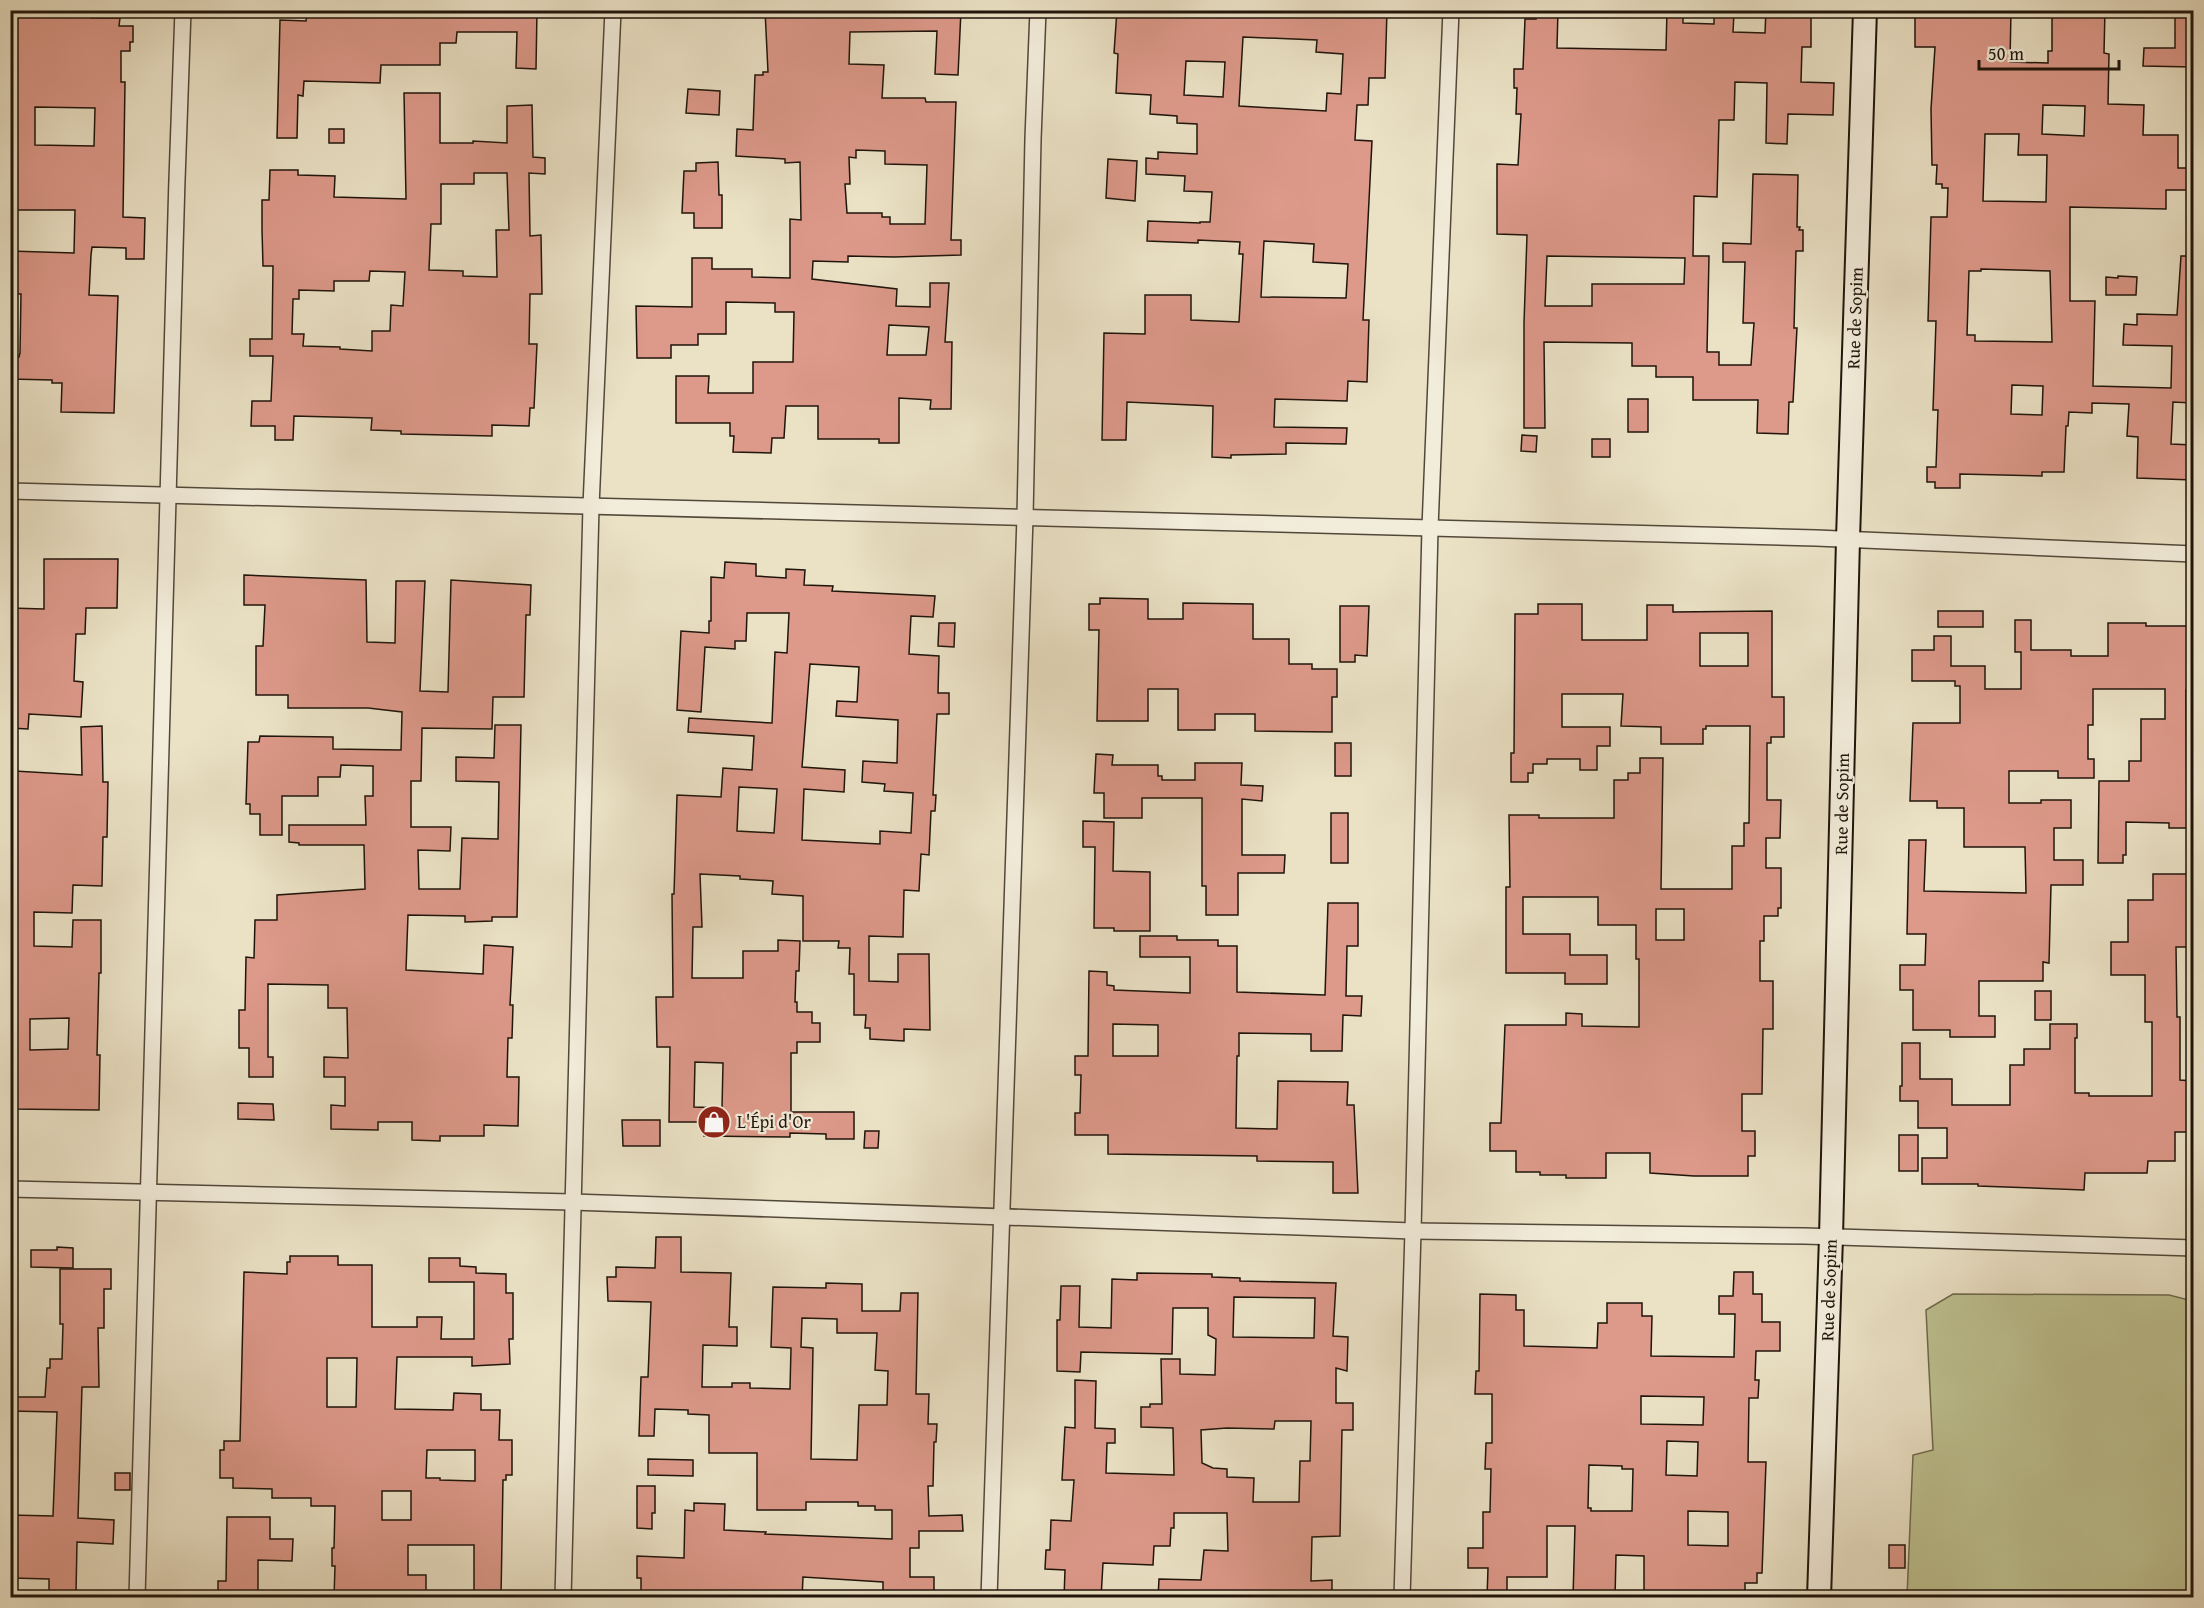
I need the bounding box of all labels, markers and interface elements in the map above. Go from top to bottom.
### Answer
scale bar [1979,33,2118,71]
text: 50 m [1988,40,2024,67]
street label: Rue de Sopim [1839,266,1870,369]
street label: Rue de Sopim [1827,752,1856,855]
shop icon: L'Épi d'Or [696,1104,732,1140]
place label: L'Épi d'Or [737,1108,811,1135]
street label: Rue de Sopim [1813,1238,1844,1341]

